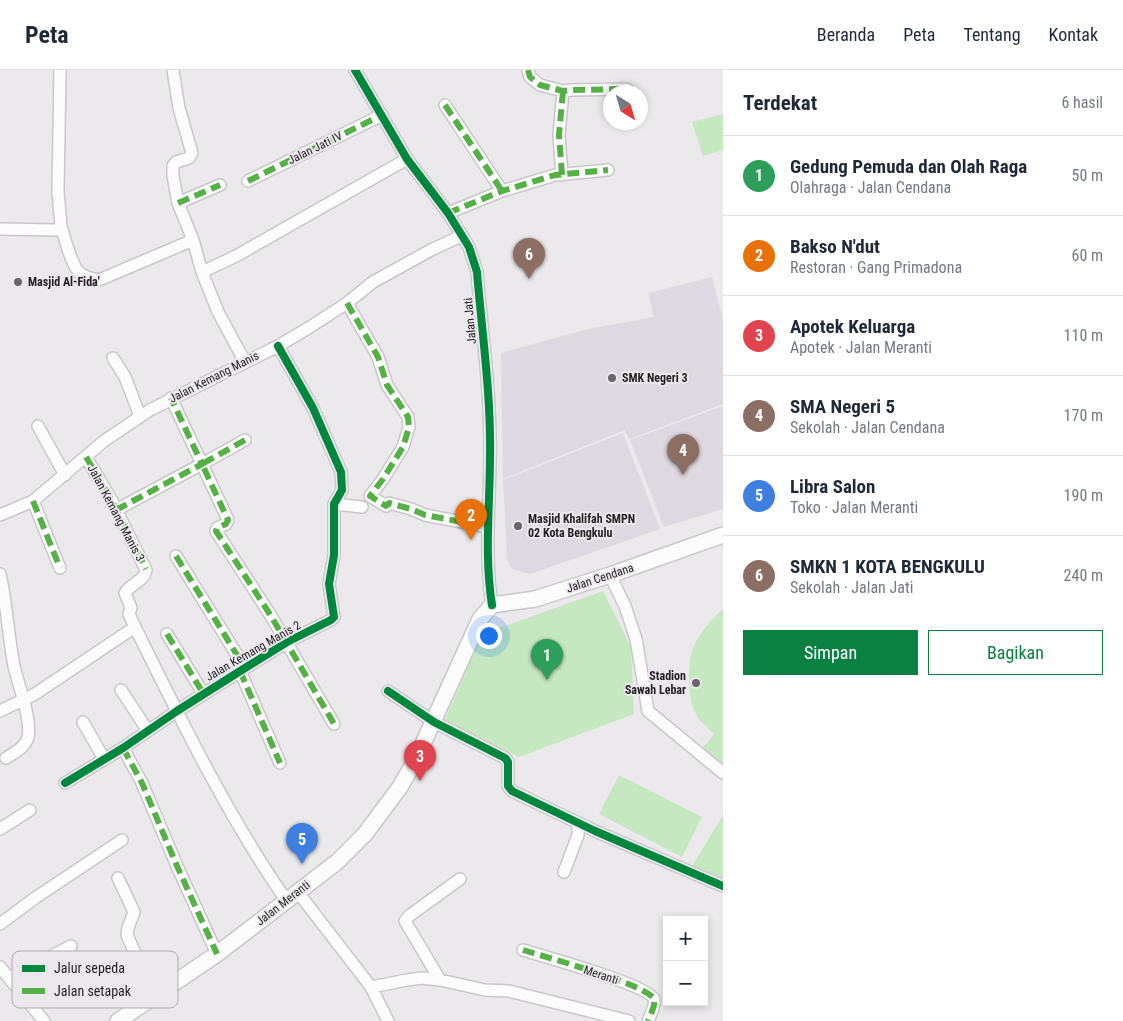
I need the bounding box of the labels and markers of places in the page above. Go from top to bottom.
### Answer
pin: 6 [513,238,545,279]
place label: Masjid Al-Fida' [28,275,100,289]
marker: Masjid Al-Fida' [12,276,24,288]
place label: SMK Negeri 3 [622,371,688,385]
marker: SMK Negeri 3 [606,372,618,384]
pin: 4 [667,434,699,475]
pin: 2 [455,499,487,540]
place label: Masjid Khalifah SMPN 02 Kota Bengkulu [528,512,635,540]
marker: Masjid Khalifah SMPN 02 Kota Bengkulu [512,520,524,532]
pin: 1 [531,639,563,680]
place label: Stadion Sawah Lebar [625,669,686,697]
marker: Stadion Sawah Lebar [690,677,702,689]
pin: 3 [404,740,436,781]
pin: 5 [286,823,318,864]

